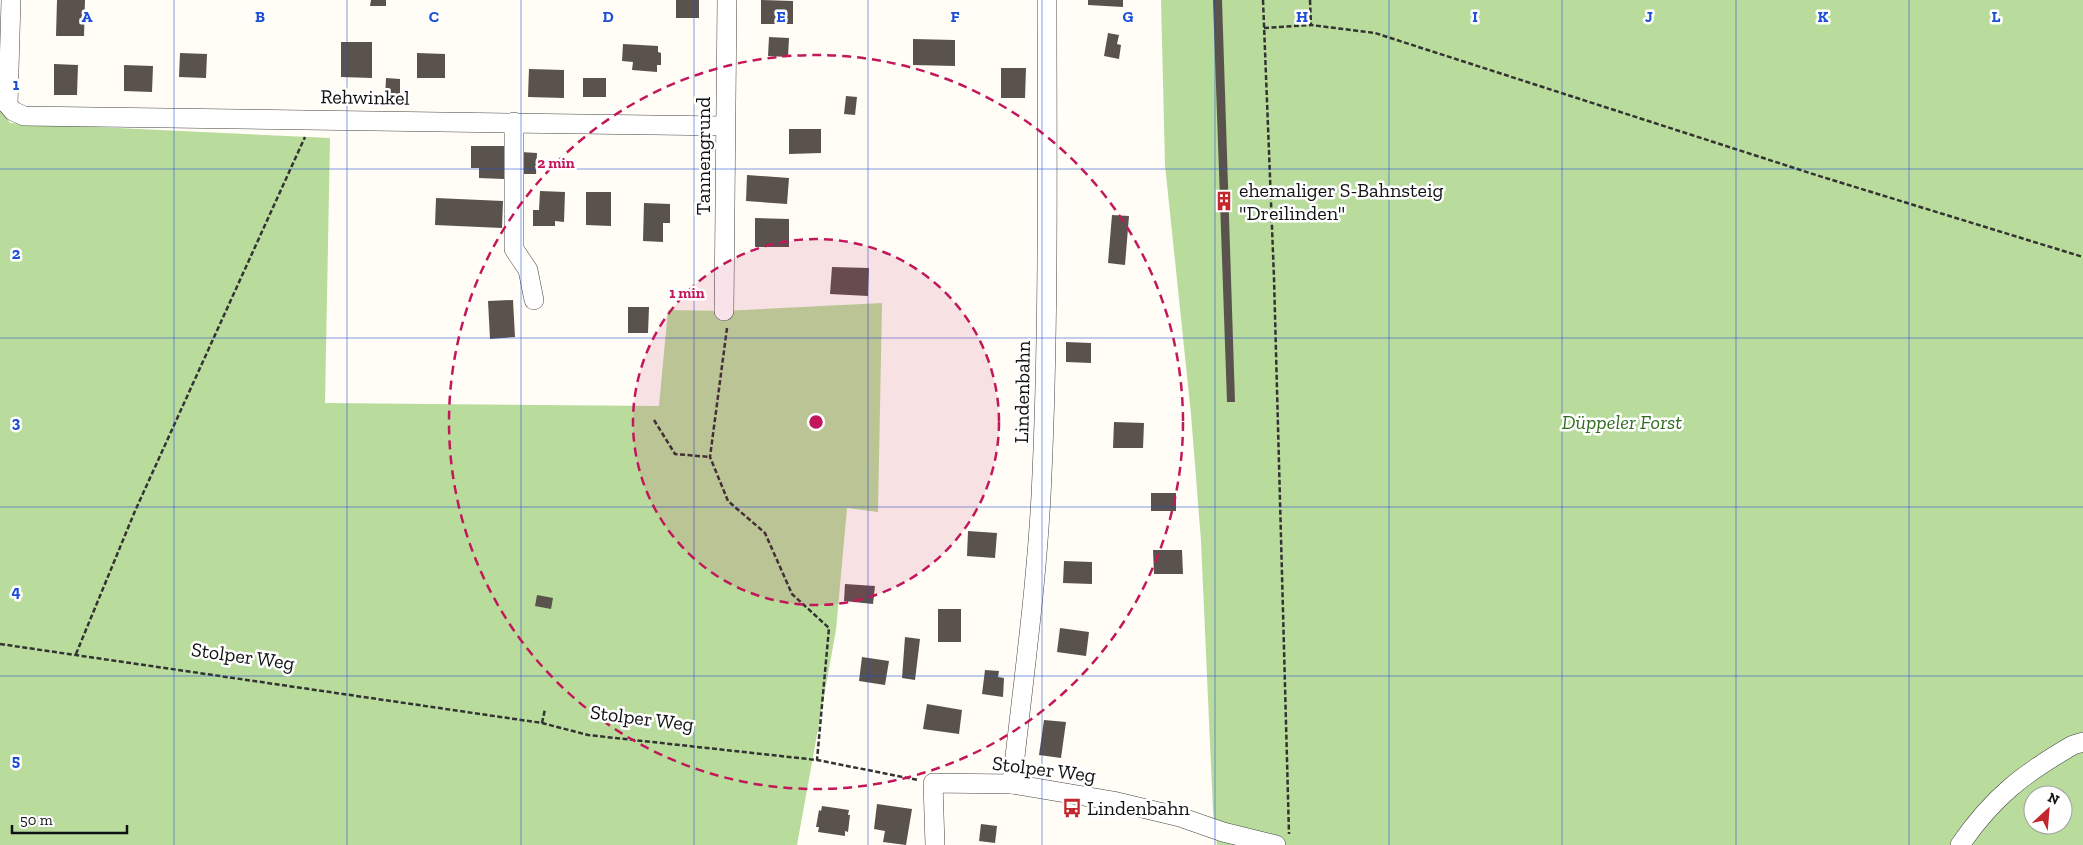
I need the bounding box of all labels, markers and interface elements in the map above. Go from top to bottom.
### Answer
text: A [82,7,93,26]
text: B [255,7,265,26]
text: C [429,7,439,26]
text: D [602,7,614,26]
text: E [776,7,786,26]
text: F [950,7,960,26]
text: G [1123,7,1134,26]
text: H [1296,7,1308,26]
text: I [1472,7,1478,26]
text: J [1645,7,1653,26]
text: K [1818,7,1829,26]
text: L [1992,7,2001,26]
text: 1 [13,75,20,94]
street label: Rehwinkel [320,84,410,110]
street label: Tannengrund [691,97,715,215]
text: 2 min [537,154,575,172]
place label: ehemaliger S-Bahnsteig "Dreilinden" [1239,178,1444,225]
building icon: ehemaliger S-Bahnsteig "Dreilinden" [1213,190,1235,212]
text: 2 [12,244,21,263]
text: 1 min [669,284,705,302]
street label: Lindenbahn [1009,340,1035,444]
park label: Düppeler Forst [1562,410,1682,434]
text: 3 [12,413,21,432]
centre of rings [807,413,825,431]
text: 4 [11,582,21,601]
street label: Stolper Weg [190,637,296,675]
street label: Stolper Weg [589,700,695,736]
text: 5 [12,751,20,770]
street label: Stolper Weg [991,751,1097,787]
north arrow [2023,785,2073,835]
text: N [2045,789,2062,809]
place label: Lindenbahn [1087,796,1190,820]
bus stop icon: Lindenbahn [1061,797,1083,819]
scale bar [12,802,128,834]
text: 50 m [20,811,53,829]

